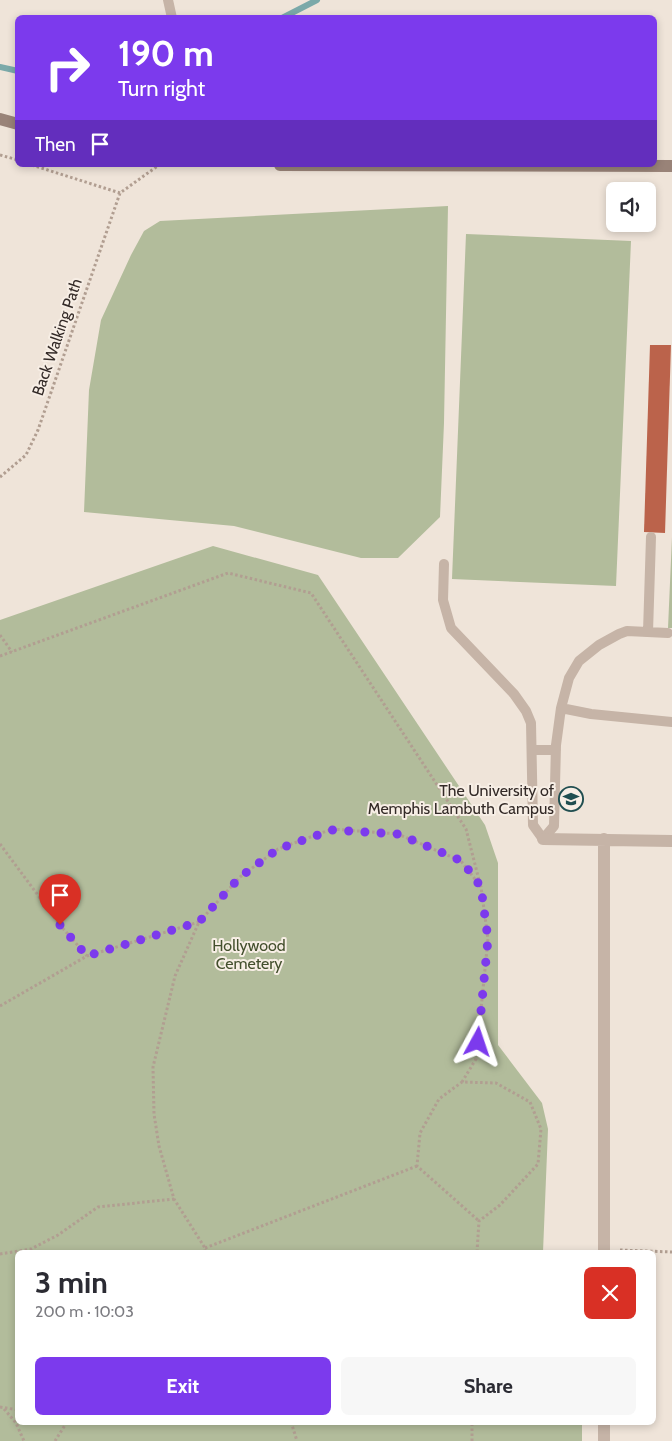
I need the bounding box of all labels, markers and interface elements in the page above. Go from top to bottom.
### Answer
text: 190 m [118,32,214,75]
icon: right [35,35,100,100]
text: Turn right [118,75,205,102]
icon: arrive [86,130,114,158]
text: Then [35,133,76,156]
map controls [606,182,656,232]
button: sound [606,182,656,232]
street label: Back Walking Path [28,276,86,398]
place label: The University of Memphis Lambuth Campus [368,781,555,818]
school or university icon: The University of Memphis Lambuth Campus [558,786,584,812]
pin [39,874,81,925]
icon: arrive [46,881,74,909]
park label: Hollywood Cemetery [212,936,286,973]
position arrow [451,1015,503,1067]
text: 3 min [35,1264,108,1301]
button: close [584,1267,636,1319]
text: 200 m · 10:03 [35,1302,134,1321]
button: Exit [35,1357,331,1415]
button: Share [341,1357,636,1415]

